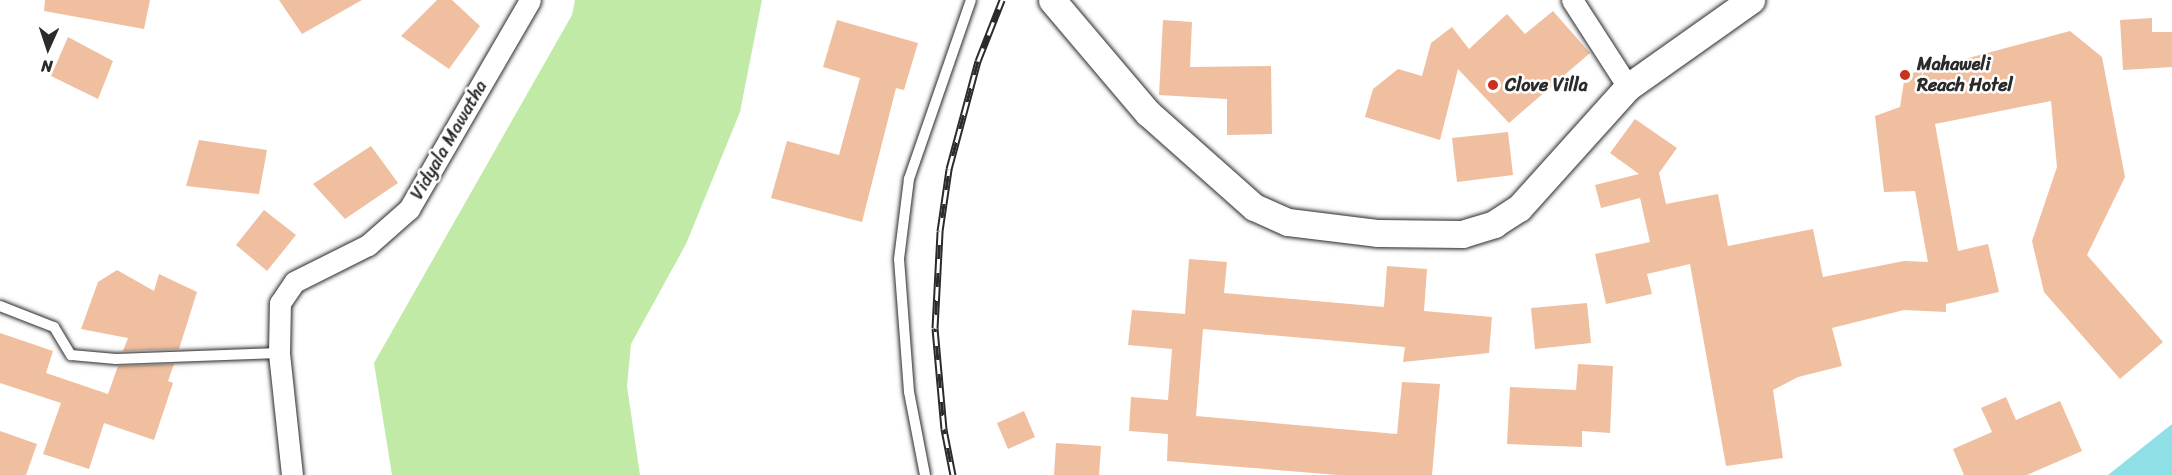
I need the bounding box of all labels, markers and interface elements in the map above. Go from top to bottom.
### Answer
north arrow [18,18,78,78]
text: N [41,52,53,81]
place label: Mahaweli Reach Hotel [1917,54,2013,97]
marker: Mahaweli Reach Hotel [1898,68,1912,82]
place label: Clove Villa [1505,74,1588,96]
street label: Vidyala Mawatha [406,77,492,203]
marker: Clove Villa [1486,78,1500,92]

